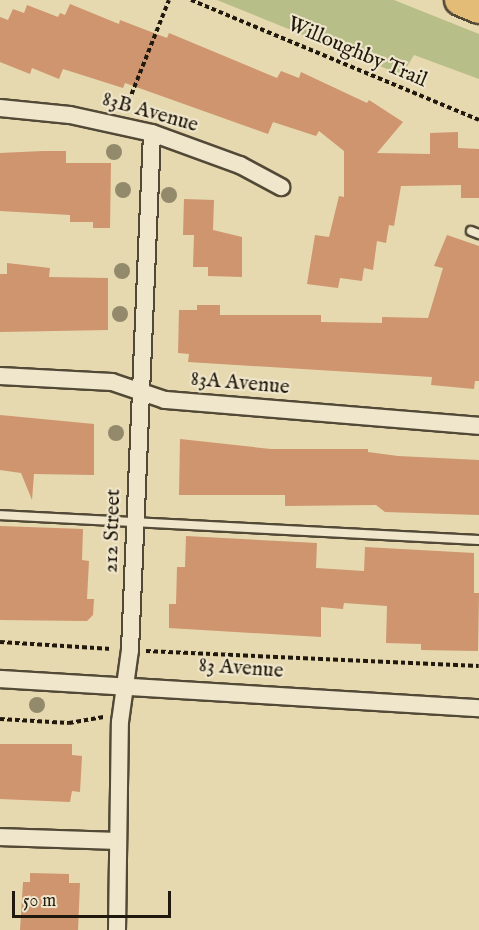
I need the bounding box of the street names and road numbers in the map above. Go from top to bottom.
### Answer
street label: Willoughby Trail [283,12,431,94]
street label: 83B Avenue [99,87,201,139]
street label: 83A Avenue [190,367,290,401]
street label: 212 Street [99,488,127,574]
street label: 83 Avenue [198,653,284,685]

